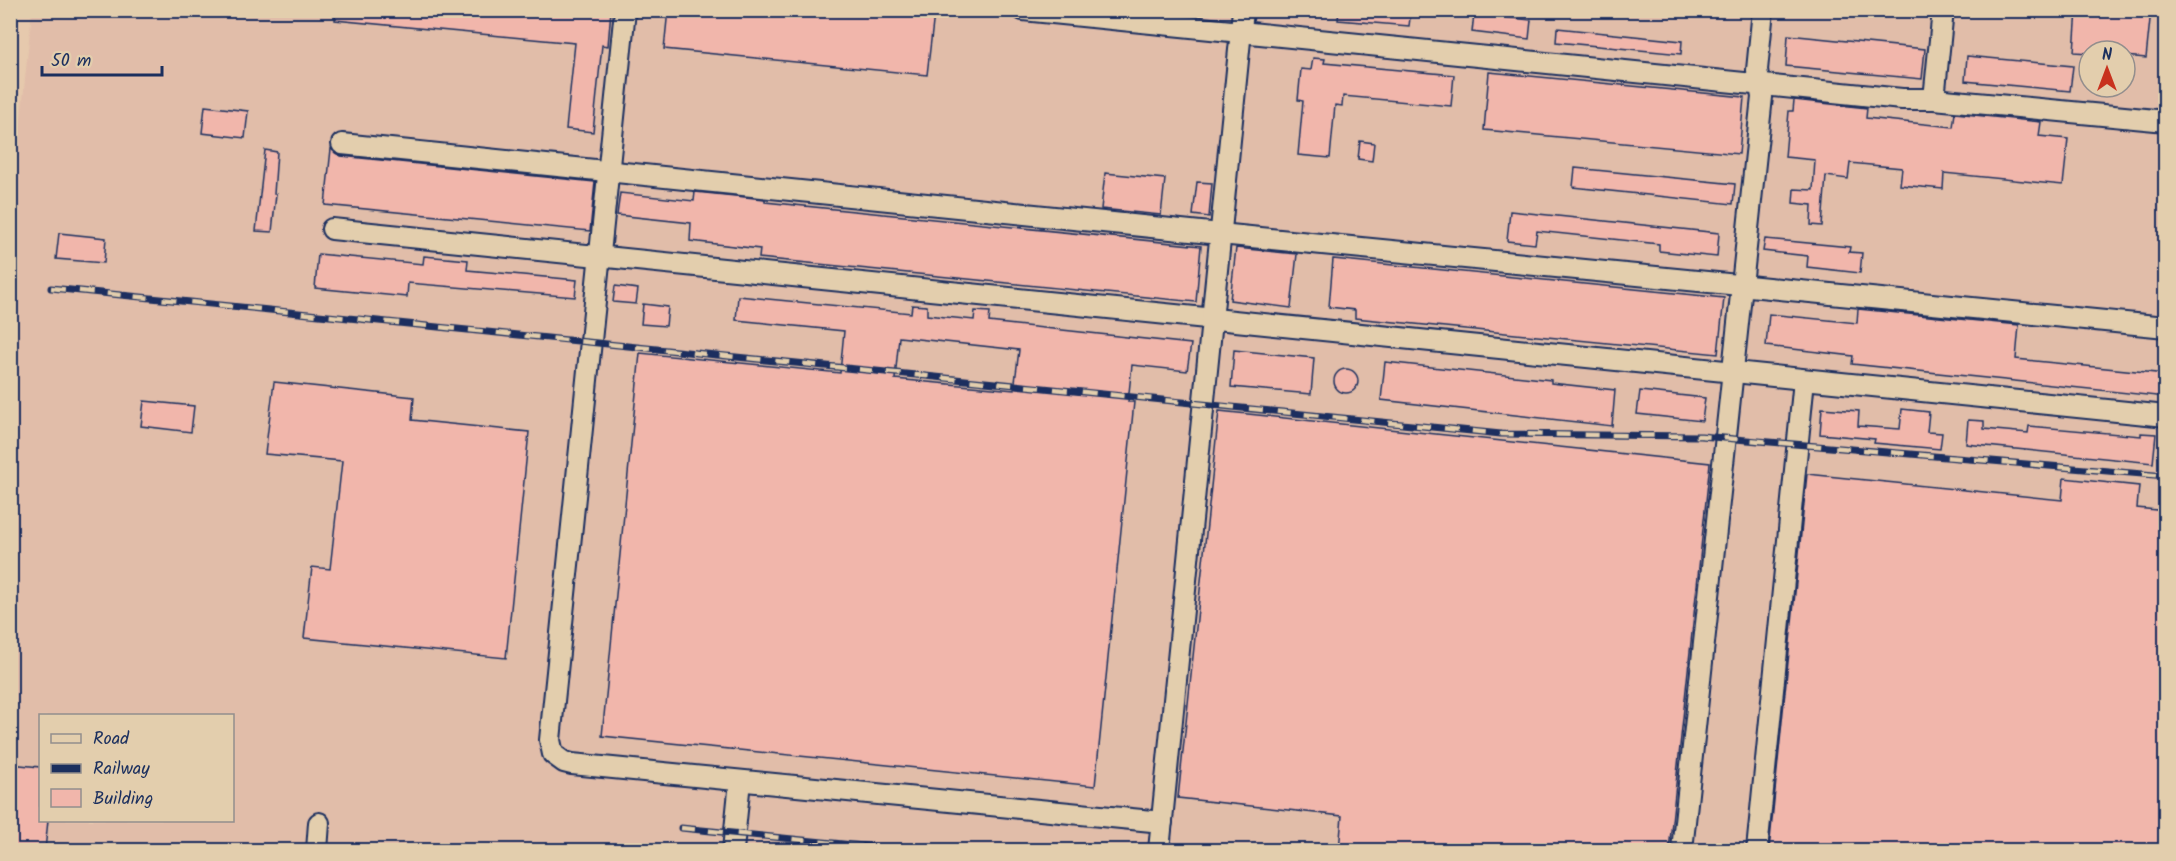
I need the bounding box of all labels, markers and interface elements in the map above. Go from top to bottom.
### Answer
scale bar [42,39,162,77]
north arrow [2077,39,2137,99]
text: N [2102,43,2112,68]
text: 50 m [51,47,91,76]
legend [39,714,234,822]
text: Road [93,725,130,754]
text: Railway [93,755,150,784]
text: Building [93,785,153,814]

